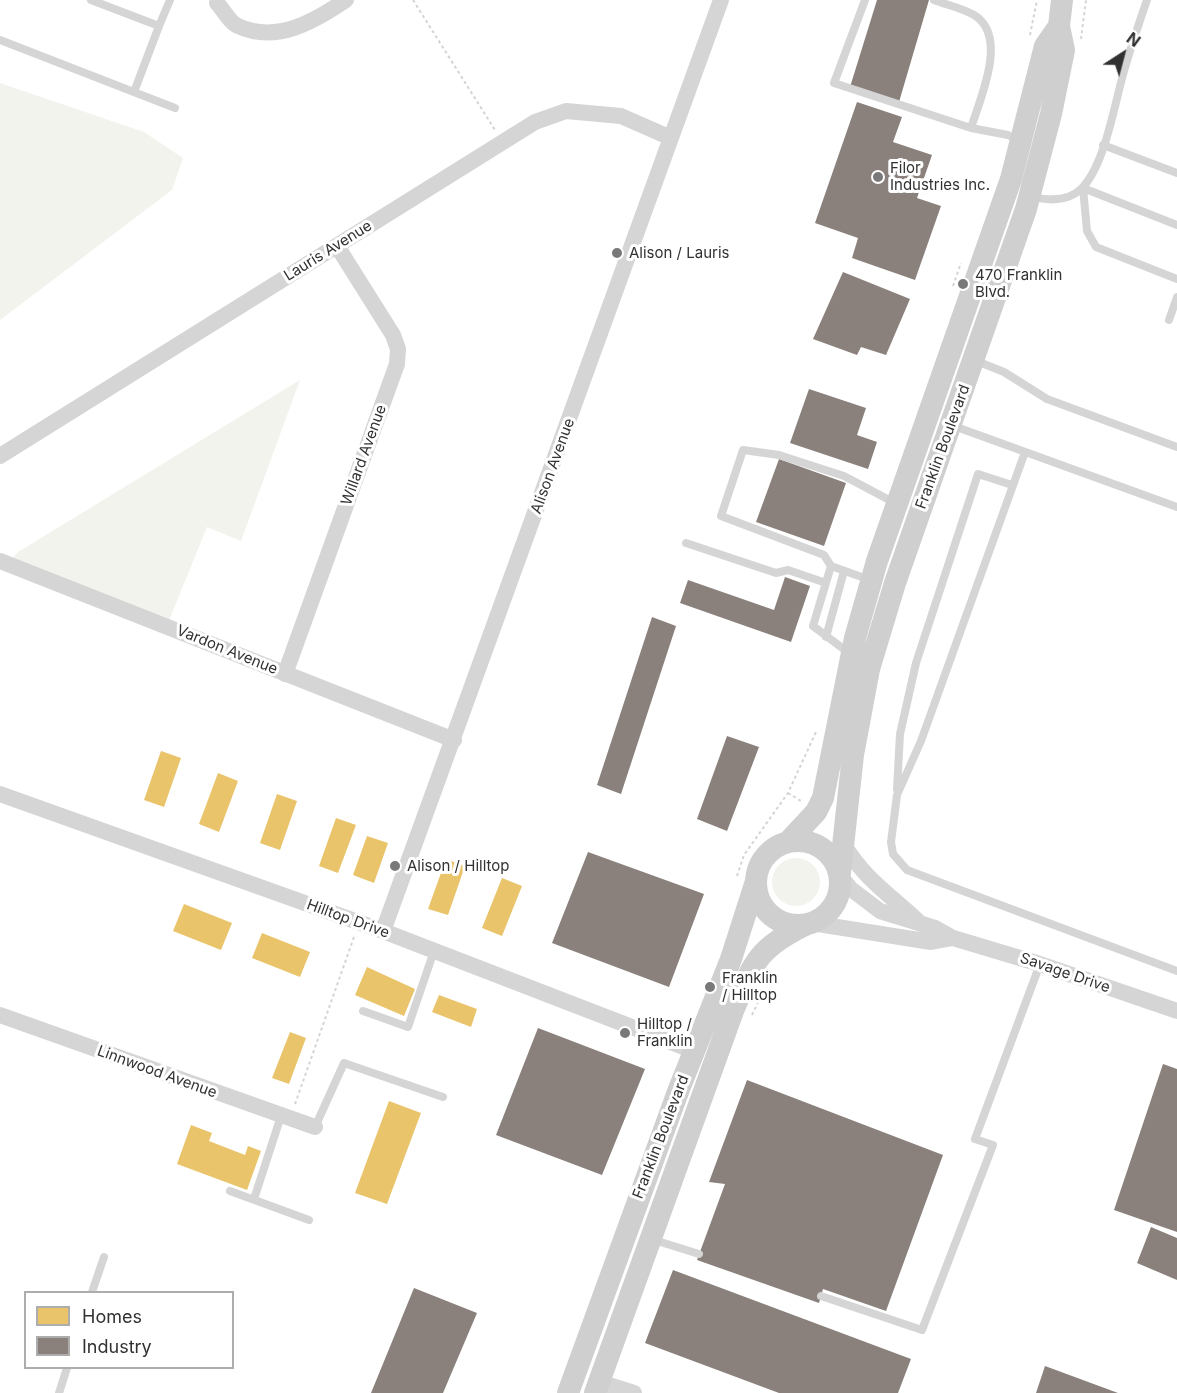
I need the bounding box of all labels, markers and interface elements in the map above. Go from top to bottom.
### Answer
north arrow [1093,24,1153,84]
text: N [1123,28,1144,51]
place label: Filor Industries Inc. [890,159,990,194]
marker: Filor Industries Inc. [871,170,885,184]
street label: Lauris Avenue [281,217,375,285]
place label: Alison / Lauris [629,244,729,262]
marker: Alison / Lauris [610,246,624,260]
place label: 470 Franklin Blvd. [975,266,1062,301]
marker: 470 Franklin Blvd. [956,277,970,291]
street label: Franklin Boulevard [912,382,974,512]
street label: Willard Avenue [337,402,391,508]
street label: Alison Avenue [527,416,579,516]
street label: Vardon Avenue [174,622,280,678]
place label: Alison / Hilltop [407,857,509,875]
marker: Alison / Hilltop [388,859,402,873]
street label: Hilltop Drive [304,896,392,942]
street label: Savage Drive [1018,949,1112,997]
place label: Franklin / Hilltop [722,969,778,1004]
marker: Franklin / Hilltop [703,980,717,994]
place label: Hilltop / Franklin [637,1015,693,1050]
marker: Hilltop / Franklin [618,1026,632,1040]
street label: Linnwood Avenue [95,1042,219,1102]
street label: Franklin Boulevard [629,1073,693,1201]
legend [24,1291,234,1369]
text: Homes [82,1306,142,1327]
text: Industry [82,1336,152,1357]

